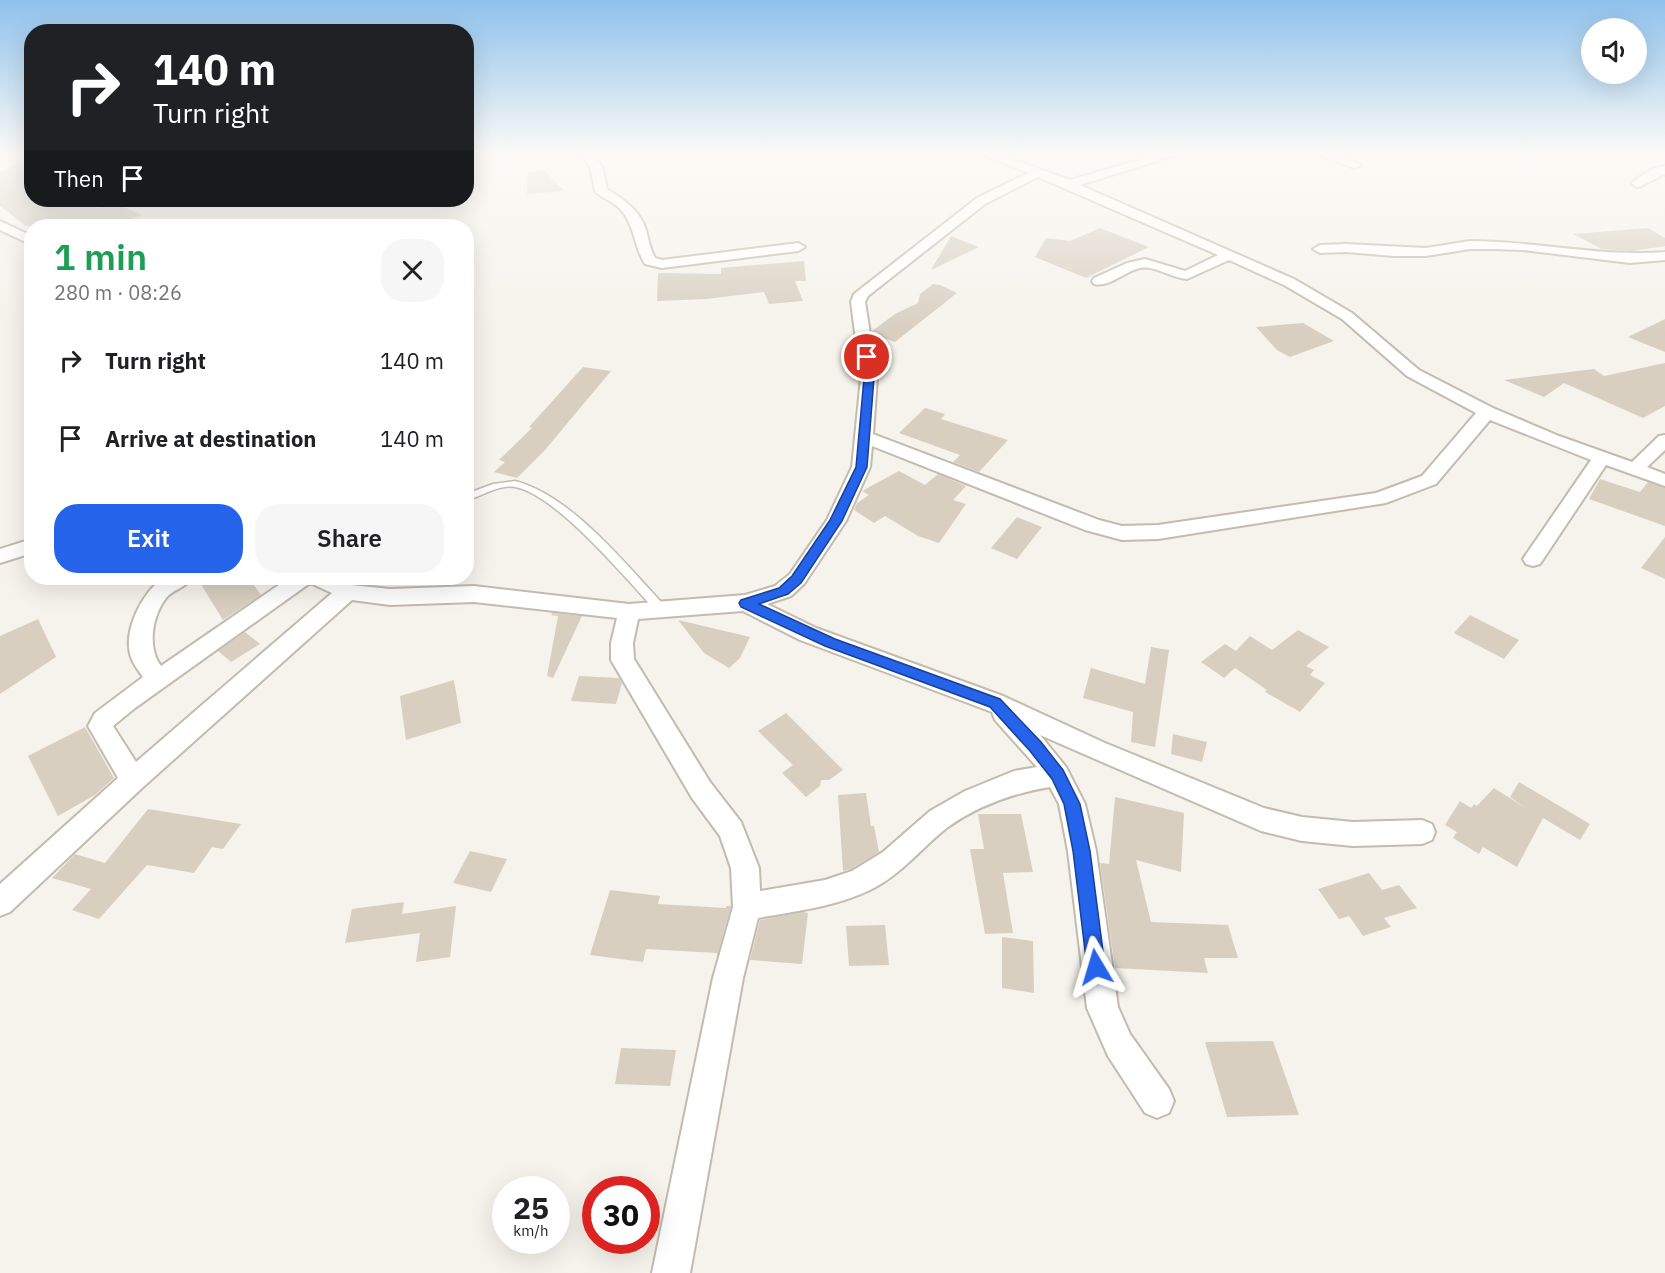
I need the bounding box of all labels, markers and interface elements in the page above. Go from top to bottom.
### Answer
map controls [1581,18,1647,84]
button: sound [1581,18,1647,84]
text: 140 m [153,42,276,97]
icon: right [54,48,132,126]
text: Turn right [153,95,270,130]
icon: arrive [116,162,149,195]
text: Then [54,164,104,193]
text: 1 min [54,233,147,280]
button: close [381,239,444,302]
text: 280 m · 08:26 [54,279,182,306]
pin [841,331,892,382]
icon: arrive [850,340,883,373]
icon: right [54,344,87,377]
text: Turn right [105,346,206,375]
text: 140 m [380,346,444,375]
icon: arrive [54,422,87,455]
text: Arrive at destination [105,424,316,453]
text: 140 m [380,424,444,453]
button: Exit [54,504,243,573]
button: Share [255,504,444,573]
position arrow [1064,935,1128,999]
speed limit sign: 30 [582,1176,660,1254]
text: 25 [513,1188,549,1227]
text: km/h [513,1221,549,1240]

